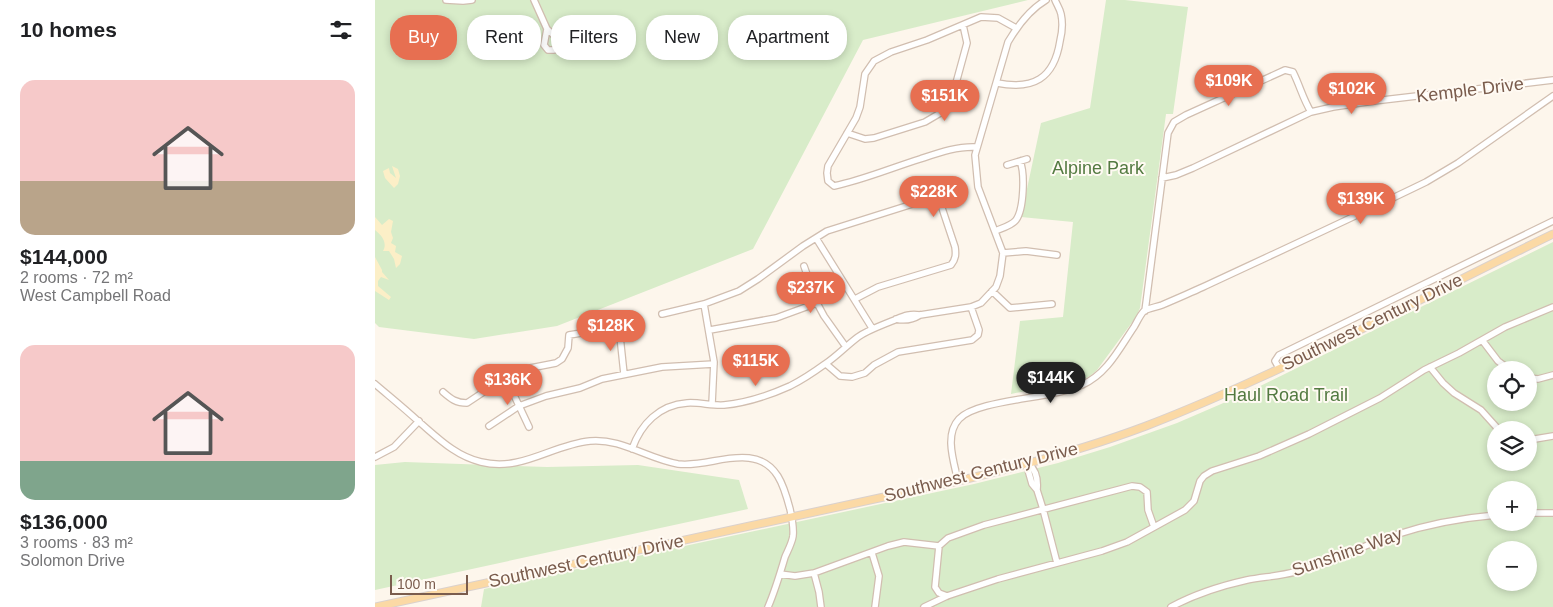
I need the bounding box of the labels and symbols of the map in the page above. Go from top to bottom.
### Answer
pin: $109K [1194,64,1264,107]
pin: $102K [1317,72,1387,115]
street label: Kemple Drive [1415,73,1525,107]
pin: $151K [910,80,980,122]
park label: Alpine Park [1052,158,1145,178]
pin: $228K [899,176,969,218]
pin: $139K [1326,182,1396,225]
street label: Southwest Century Drive [1278,269,1466,375]
pin: $237K [776,272,846,314]
pin: $128K [576,310,646,352]
pin: $115K [721,344,791,387]
pin: $144K [1016,362,1086,404]
pin: $136K [473,364,543,406]
park label: Haul Road Trail [1224,385,1348,405]
street label: Southwest Century Drive [882,438,1080,506]
street label: Sunshine Way [1289,524,1405,580]
street label: Southwest Century Drive [487,531,685,591]
scale bar [390,572,467,595]

